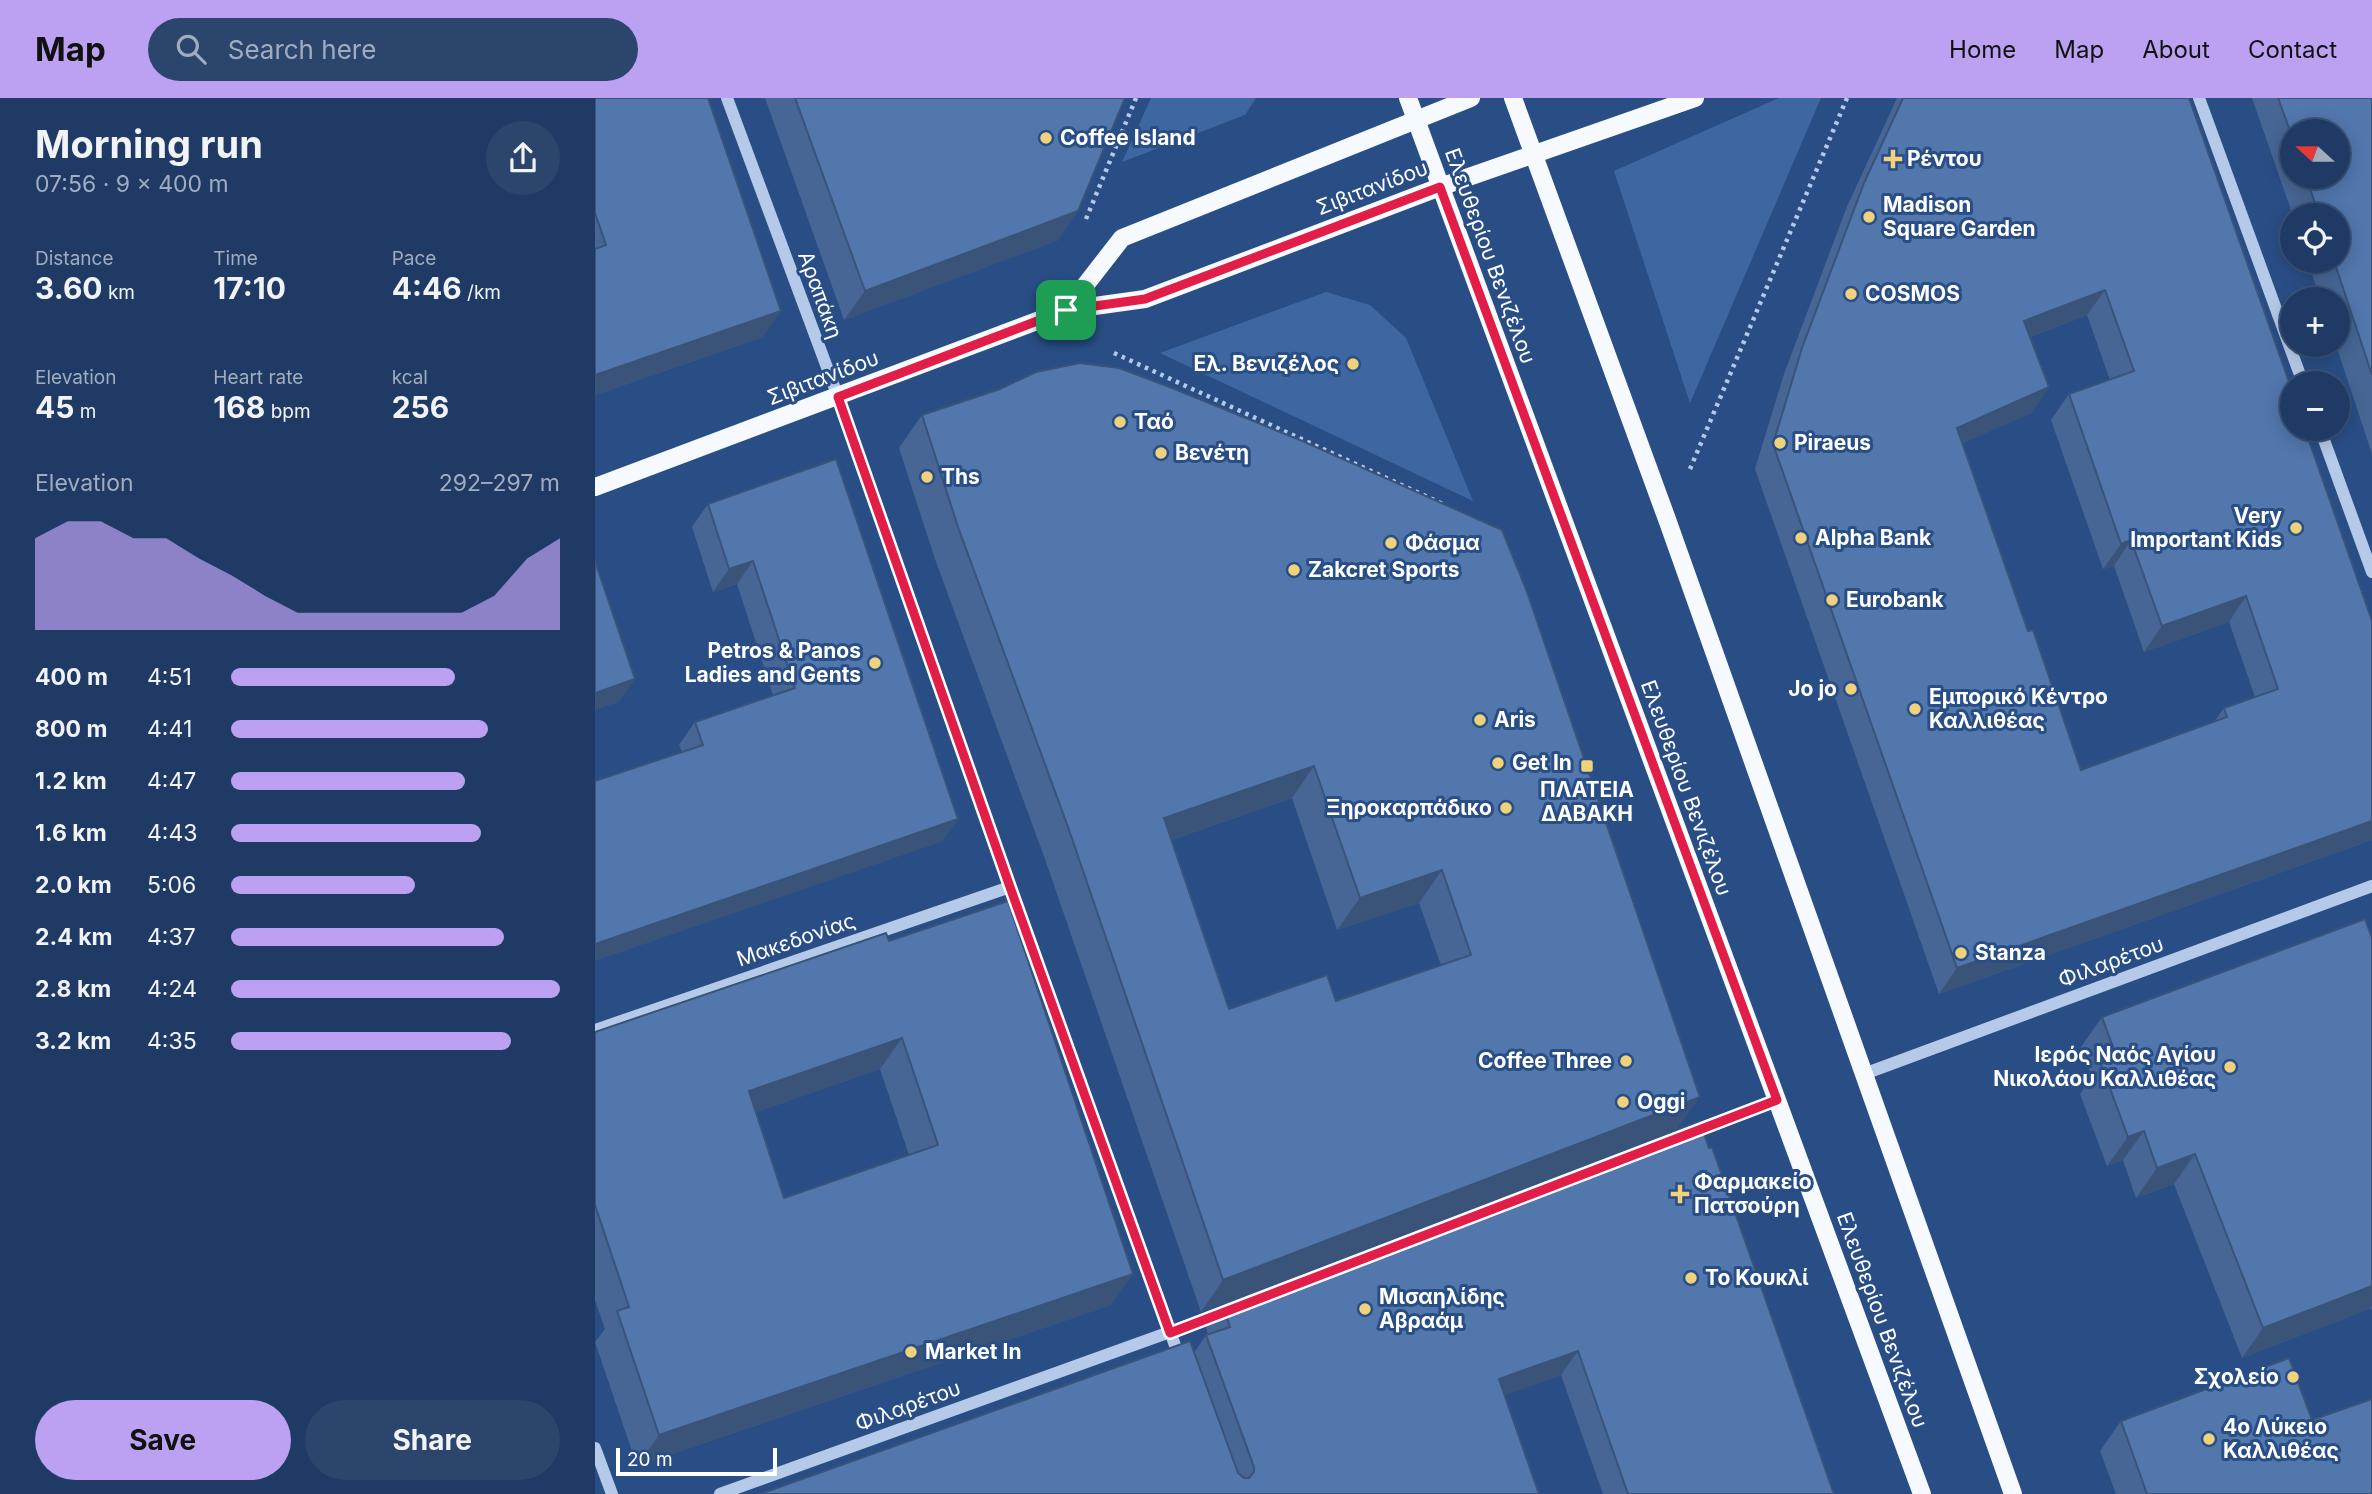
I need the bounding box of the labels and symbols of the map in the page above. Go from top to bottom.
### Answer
north arrow [2280,119,2350,189]
place label: Coffee Island [1060,125,1196,150]
marker: Coffee Island [1038,130,1054,146]
street label: Ελευθερίου Βενιζέλου [1440,145,1541,367]
place label: Ρέντου [1907,146,1982,171]
marker: Ρέντου [1885,151,1901,167]
street label: Σιβιτανίδου [1313,155,1431,220]
place label: Madison Square Garden [1883,192,2036,241]
marker: Madison Square Garden [1861,209,1877,225]
street label: Αραπάκη [793,248,848,342]
pin [1036,280,1096,340]
place label: COSMOS [1865,281,1960,306]
marker: COSMOS [1843,286,1859,302]
street label: Σιβιτανίδου [764,345,882,410]
place label: Ελ. Βενιζέλος [1194,351,1339,376]
marker: Ελ. Βενιζέλος [1345,356,1361,372]
place label: Ταό [1134,409,1174,434]
marker: Ταό [1112,414,1128,430]
place label: Piraeus [1794,430,1871,455]
marker: Piraeus [1772,435,1788,451]
place label: Βενέτη [1175,440,1249,465]
marker: Βενέτη [1153,445,1169,461]
place label: Ths [941,464,980,489]
marker: Ths [919,469,935,485]
place label: Very Important Kids [2130,503,2282,552]
marker: Very Important Kids [2288,520,2304,536]
place label: Alpha Bank [1815,525,1932,550]
place label: Φάσμα [1405,530,1480,555]
marker: Alpha Bank [1793,530,1809,546]
marker: Φάσμα [1383,535,1399,551]
place label: Zakcret Sports [1308,557,1460,582]
marker: Zakcret Sports [1286,562,1302,578]
place label: Eurobank [1846,587,1944,612]
marker: Eurobank [1824,592,1840,608]
place label: Petros & Panos Ladies and Gents [685,638,861,687]
marker: Petros & Panos Ladies and Gents [867,655,883,671]
place label: Jo jo [1788,676,1837,701]
street label: Ελευθερίου Βενιζέλου [1636,677,1737,899]
marker: Jo jo [1843,681,1859,697]
place label: Εμπορικό Κέντρο Καλλιθέας [1929,684,2108,733]
marker: Εμπορικό Κέντρο Καλλιθέας [1907,701,1923,717]
place label: Aris [1494,707,1536,732]
marker: Aris [1472,712,1488,728]
place label: Get In [1512,750,1572,775]
marker: Get In [1490,755,1506,771]
marker: ΠΛΑΤΕΙΑ ΔΑΒΑΚΗ [1579,758,1595,774]
place label: ΠΛΑΤΕΙΑ ΔΑΒΑΚΗ [1540,777,1634,826]
place label: Ξηροκαρπάδικο [1326,795,1492,820]
marker: Ξηροκαρπάδικο [1498,800,1514,816]
street label: Μακεδονίας [733,908,858,971]
street label: Φιλαρέτου [2055,931,2167,992]
place label: Stanza [1975,940,2046,965]
marker: Stanza [1953,945,1969,961]
place label: Ιερός Ναός Αγίου Νικολάου Καλλιθέας [1993,1042,2216,1091]
place label: Coffee Three [1478,1048,1612,1073]
marker: Coffee Three [1618,1053,1634,1069]
marker: Ιερός Ναός Αγίου Νικολάου Καλλιθέας [2222,1059,2238,1075]
place label: Oggi [1637,1089,1685,1114]
marker: Oggi [1615,1094,1631,1110]
place label: Φαρμακείο Πατσούρη [1694,1169,1812,1218]
marker: Φαρμακείο Πατσούρη [1672,1186,1688,1202]
street label: Ελευθερίου Βενιζέλου [1832,1209,1933,1431]
place label: Το Κουκλί [1705,1265,1809,1290]
marker: Το Κουκλί [1683,1270,1699,1286]
place label: Μισαηλίδης Αβραάμ [1379,1284,1505,1333]
marker: Μισαηλίδης Αβραάμ [1357,1301,1373,1317]
place label: Market In [925,1339,1022,1364]
marker: Market In [903,1344,919,1360]
place label: Σχολείο [2194,1364,2279,1389]
marker: Σχολείο [2285,1369,2301,1385]
street label: Φιλαρέτου [852,1375,964,1436]
place label: 4ο Λύκειο Καλλιθέας [2223,1414,2339,1463]
marker: 4ο Λύκειο Καλλιθέας [2201,1431,2217,1447]
scale bar [616,1445,777,1477]

